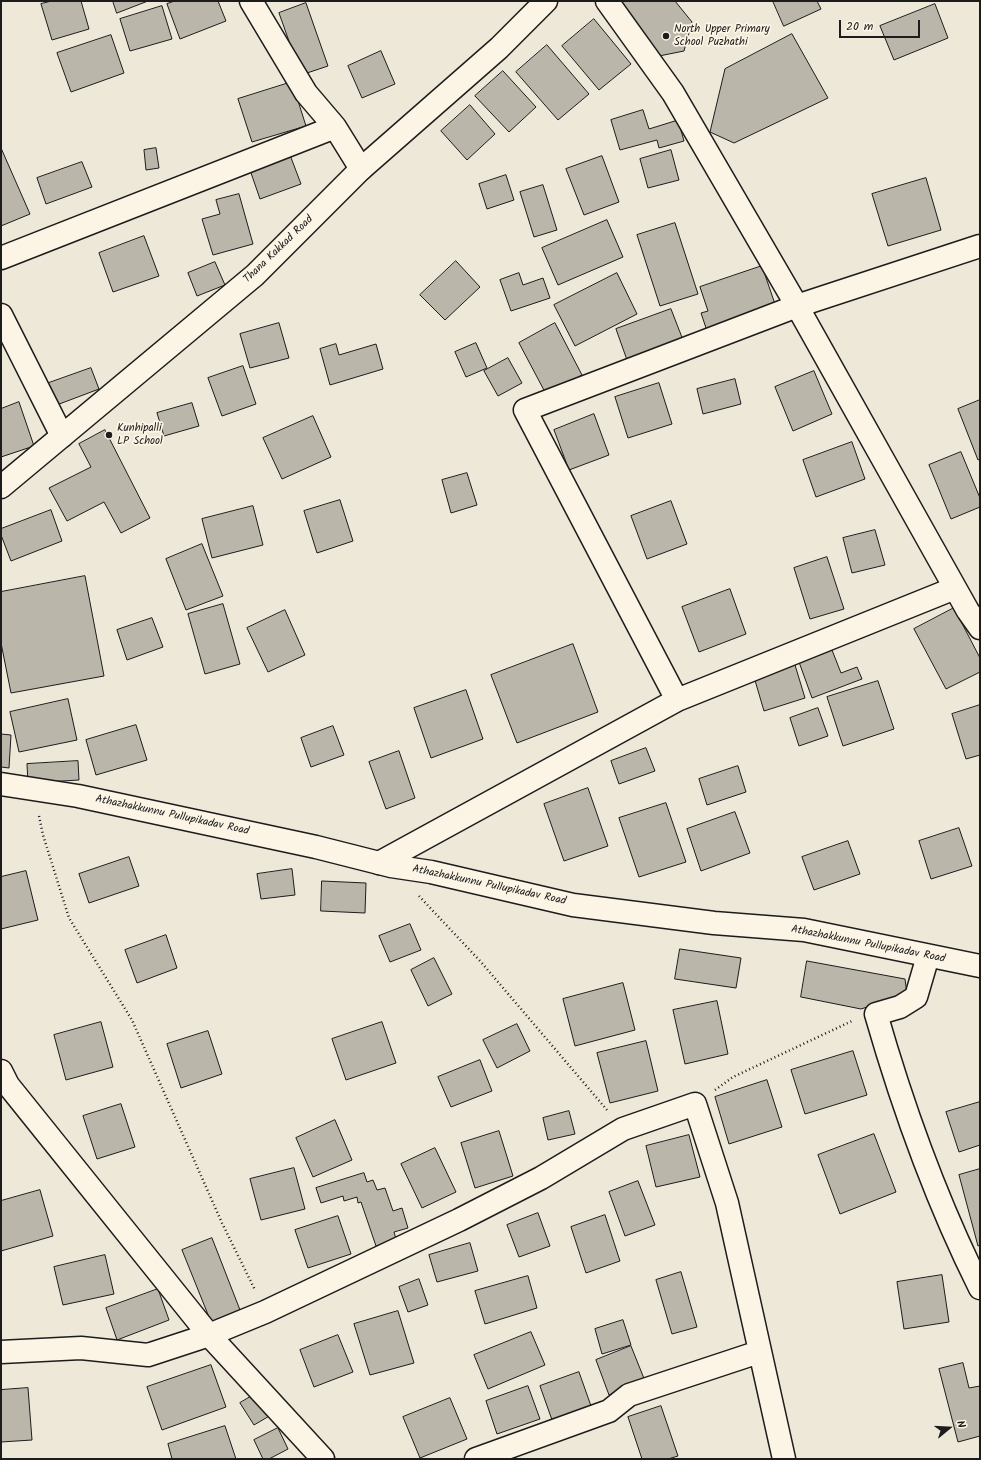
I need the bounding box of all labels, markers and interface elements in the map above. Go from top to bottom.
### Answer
scale bar [841,12,922,38]
text: 20 m [846,17,873,36]
place label: North Upper Primary School Puzhathi [674,23,770,49]
marker: North Upper Primary School Puzhathi [661,31,671,41]
street label: Thana Kakkad Road [242,213,316,287]
place label: Kunhipalli LP School [117,422,163,448]
marker: Kunhipalli LP School [104,430,114,440]
street label: Athazhakkunnu Pullupikadav Road [94,793,250,839]
street label: Athazhakkunnu Pullupikadav Road [411,863,567,909]
street label: Athazhakkunnu Pullupikadav Road [790,924,946,966]
north arrow [929,1408,969,1448]
text: N [951,1418,970,1430]

